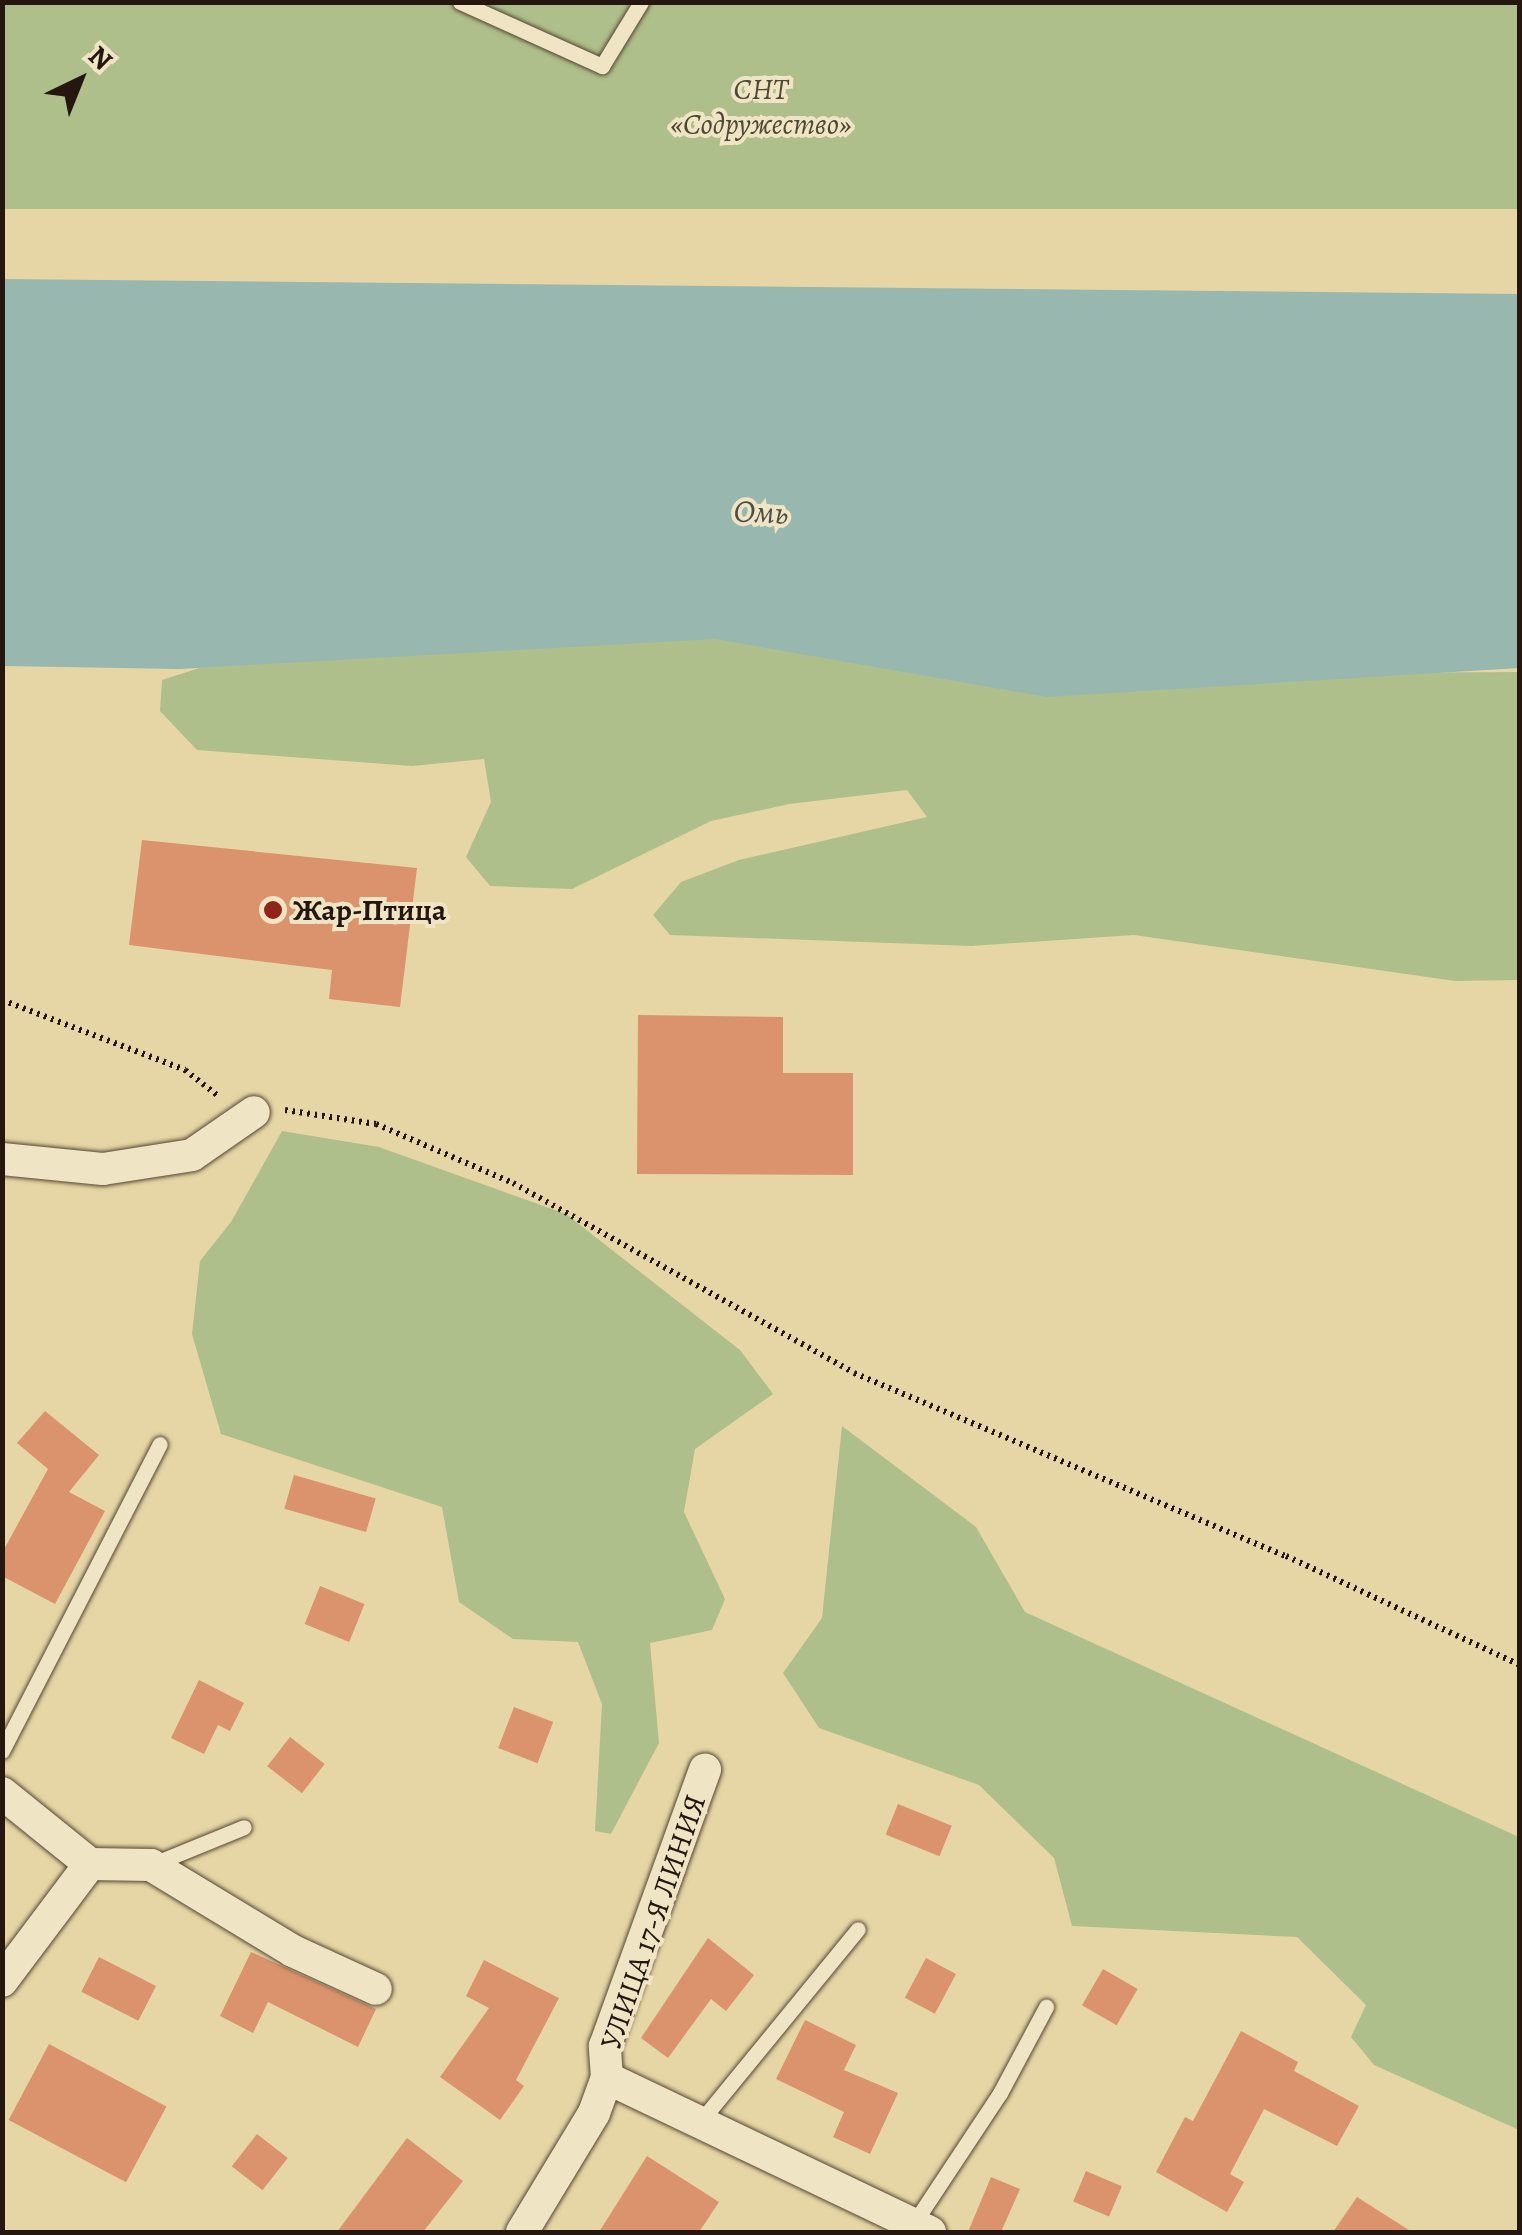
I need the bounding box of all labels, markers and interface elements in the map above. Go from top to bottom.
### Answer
north arrow [30,30,130,130]
text: N [80,37,121,79]
park label: СНТ «Содружество» [671,71,851,142]
water label: Омь [733,491,789,533]
place label: Жар-Птица [293,892,446,928]
marker: Жар-Птица [262,899,284,921]
street label: УЛИЦА 17-Я ЛИНИЯ [592,1790,714,2054]

